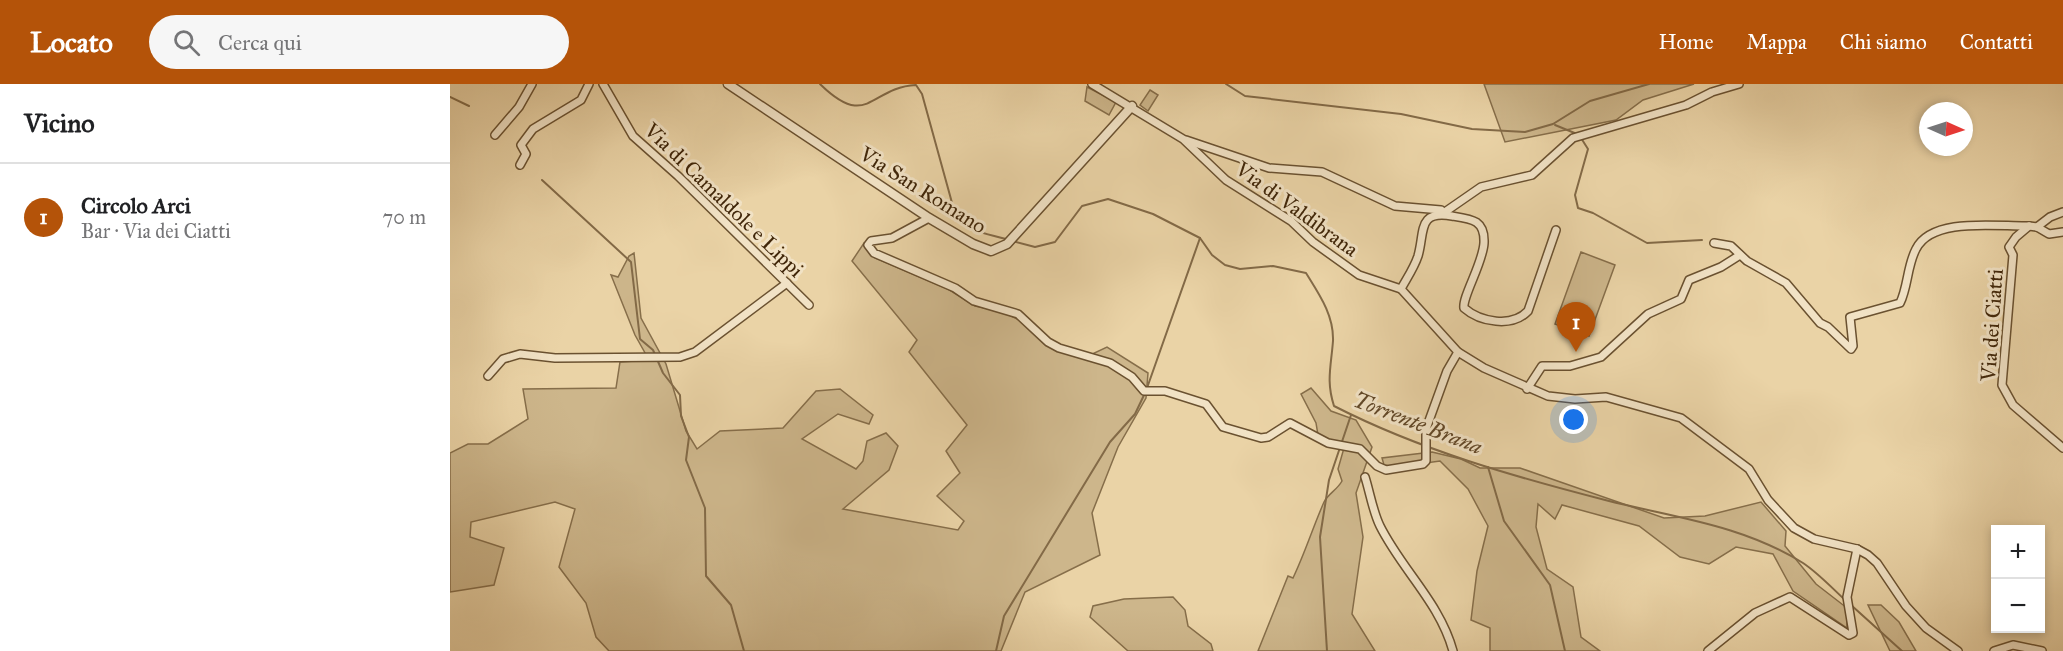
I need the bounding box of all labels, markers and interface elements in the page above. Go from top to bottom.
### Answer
search box [149,15,569,69]
text: Locato [30,25,113,60]
icon: search [170,26,203,59]
text: Cerca qui [218,29,302,56]
text: Home [1659,29,1713,55]
text: Mappa [1746,29,1807,55]
text: Chi siamo [1840,29,1927,55]
text: Contatti [1960,29,2033,55]
north arrow [1919,102,1973,156]
text: Vicino [24,107,95,139]
street label: Via di Camaldole e Lippi [638,117,809,283]
street label: Via San Romano [854,140,991,239]
street label: Via di Valdibrana [1230,155,1364,262]
text: Circolo Arci [81,192,191,219]
text: 1 [40,205,47,229]
text: 70 m [383,205,426,229]
text: Bar · Via dei Ciatti [81,219,231,243]
street label: Via dei Ciatti [1975,268,2009,383]
pin: 1 [1556,302,1596,352]
water label: Torrente Brana [1350,386,1486,460]
your location [1559,405,1588,434]
map controls [1991,525,2045,633]
button: + [1991,525,2045,579]
button: − [1991,579,2045,633]

